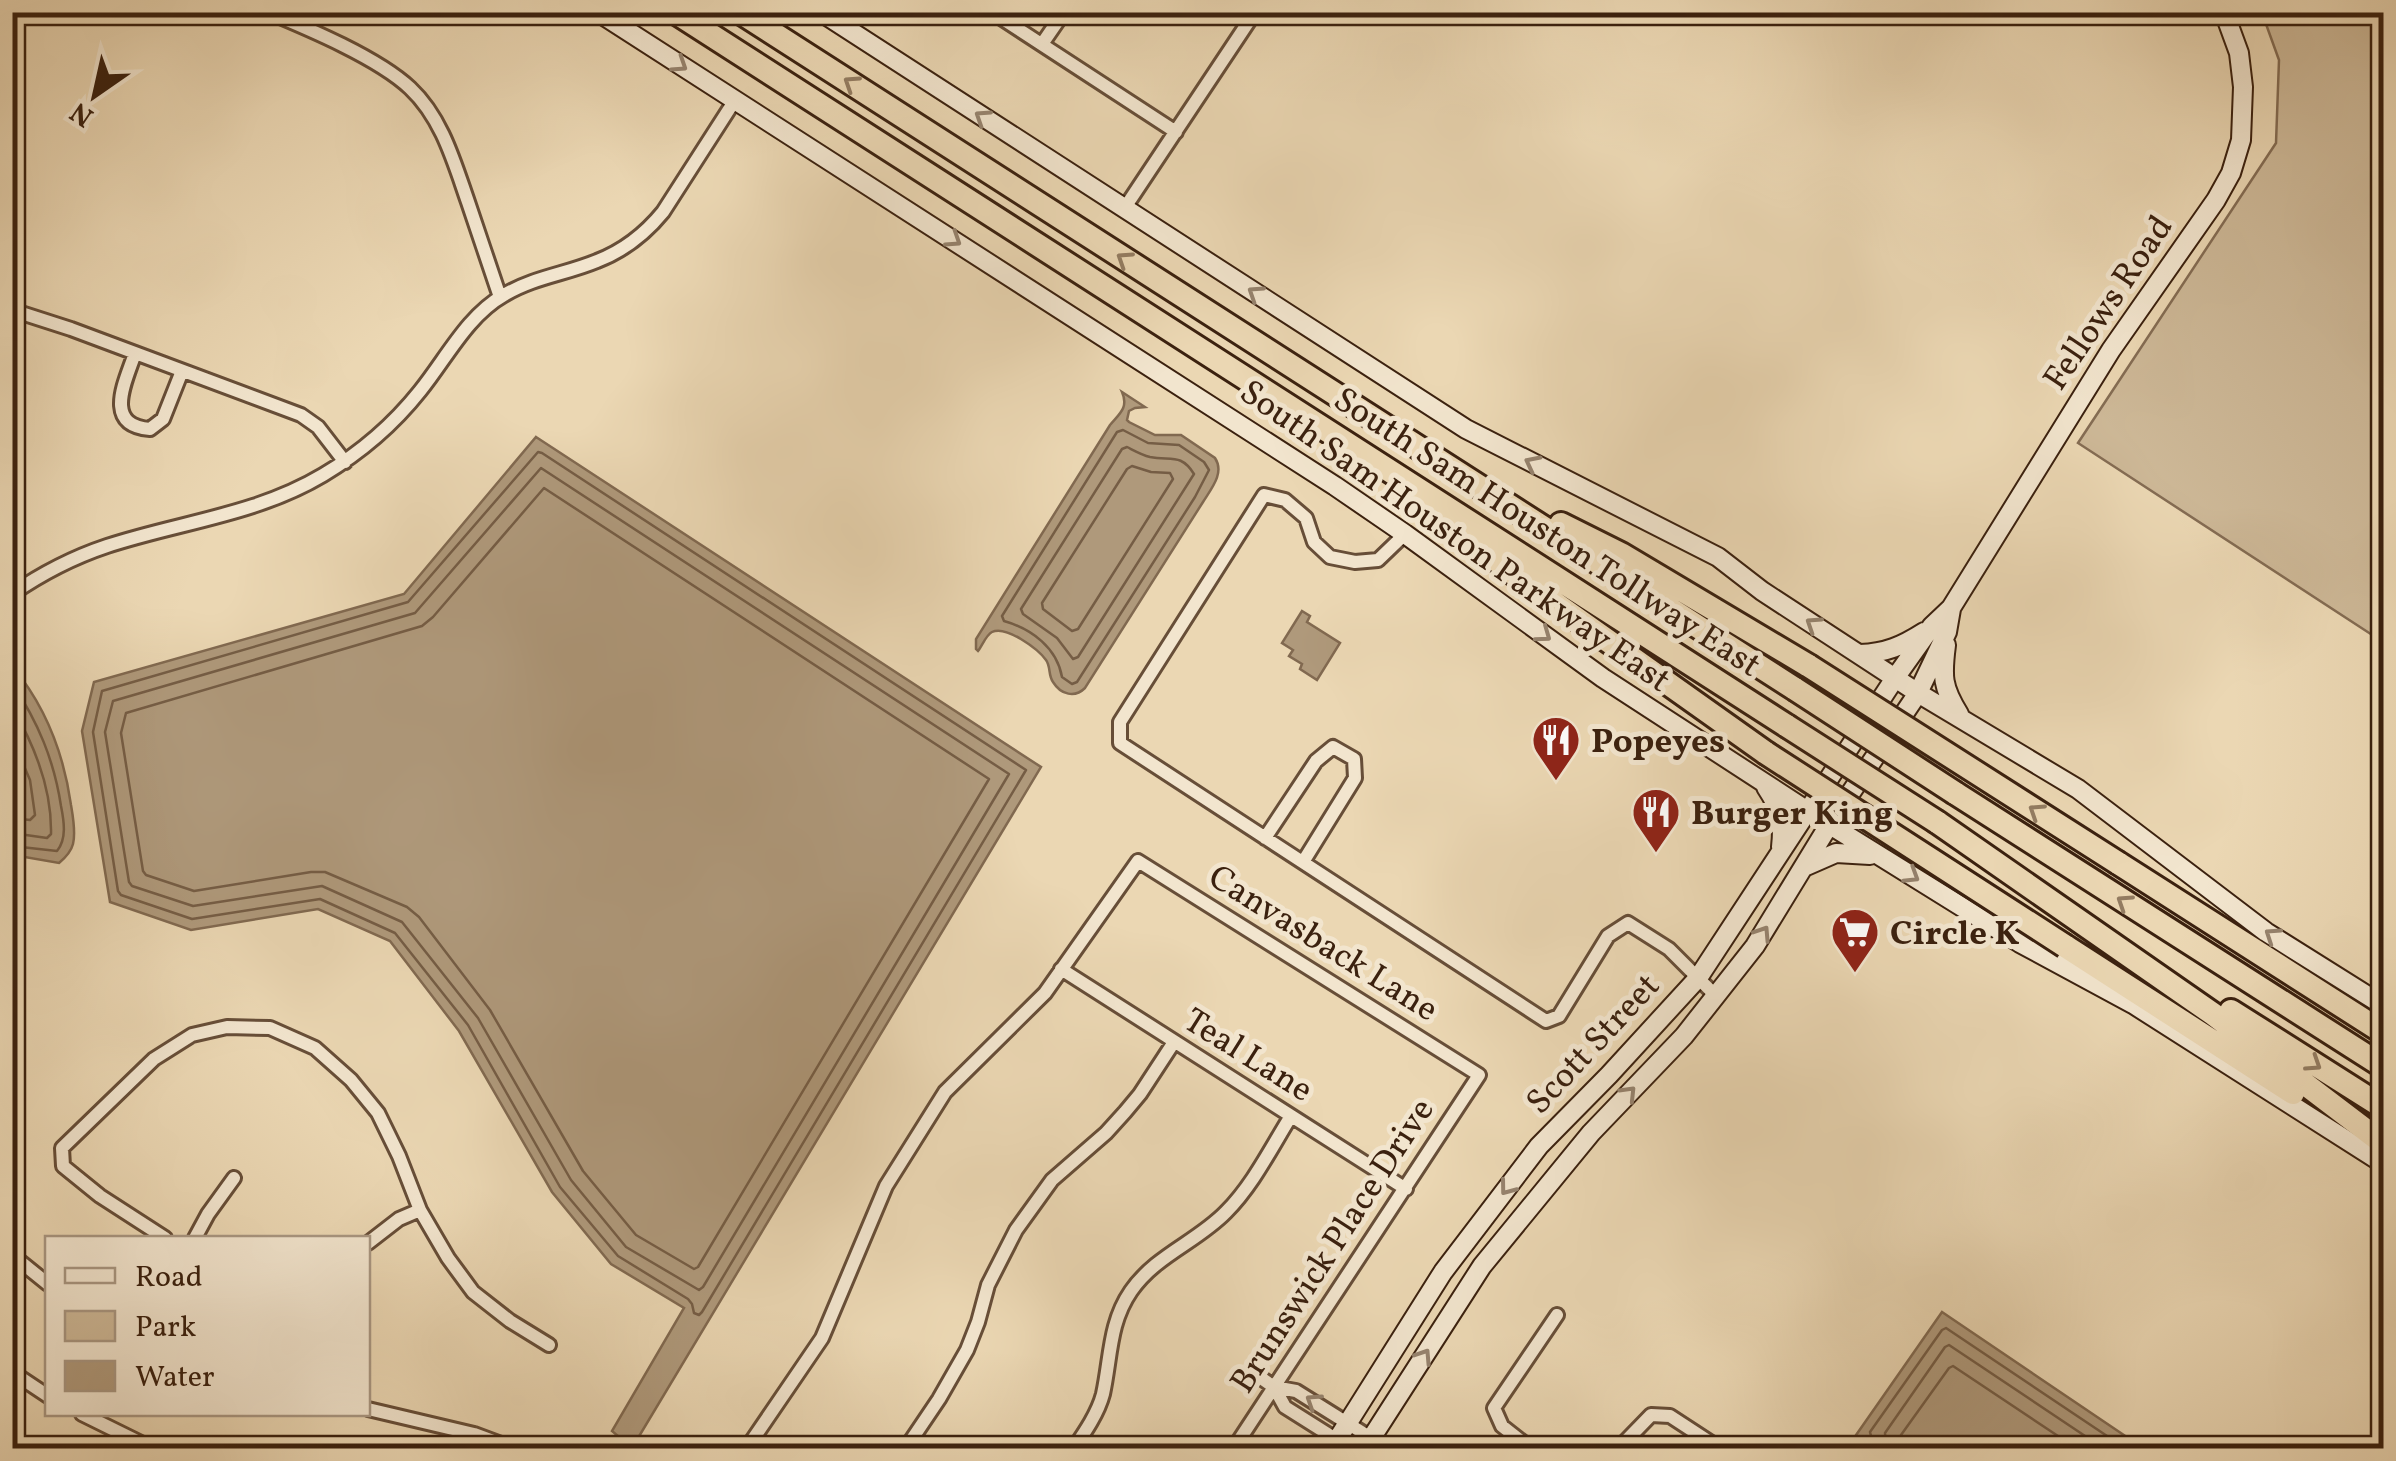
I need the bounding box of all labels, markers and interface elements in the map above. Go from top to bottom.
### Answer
north arrow [45,45,145,145]
one-way arrow [670,53,688,72]
one-way arrow [843,77,861,96]
text: N [63,92,102,136]
one-way arrow [975,111,993,130]
street label: Fellows Road [2033,207,2186,401]
one-way arrow [944,227,962,246]
one-way arrow [1117,252,1135,271]
one-way arrow [1248,287,1266,306]
street label: South Sam Houston Parkway East [1229,370,1680,705]
street label: South Sam Houston Tollway East [1323,377,1770,690]
one-way arrow [1525,456,1543,475]
one-way arrow [1806,618,1824,637]
one-way arrow [1533,623,1551,641]
restaurant icon: Popeyes [1530,714,1582,782]
place label: Popeyes [1591,719,1725,767]
restaurant icon: Burger King [1630,786,1682,854]
place label: Burger King [1691,791,1893,839]
one-way arrow [2029,804,2047,823]
street label: Canvasback Lane [1198,855,1446,1034]
one-way arrow [1901,864,1919,883]
one-way arrow [2117,896,2135,915]
supermarket icon: Circle K [1829,906,1881,974]
place label: Circle K [1890,911,2020,959]
one-way arrow [1750,926,1769,944]
one-way arrow [2265,929,2284,947]
street label: Scott Street [1516,964,1672,1126]
street label: Teal Lane [1174,998,1321,1115]
one-way arrow [2303,1051,2321,1070]
one-way arrow [1617,1087,1635,1105]
street label: Brunswick Place Drive [1220,1090,1447,1403]
one-way arrow [1502,1176,1519,1194]
legend [45,1236,370,1416]
text: Road [135,1257,203,1299]
text: Park [135,1307,196,1349]
one-way arrow [1412,1349,1431,1367]
text: Water [135,1357,215,1399]
one-way arrow [1306,1395,1324,1414]

